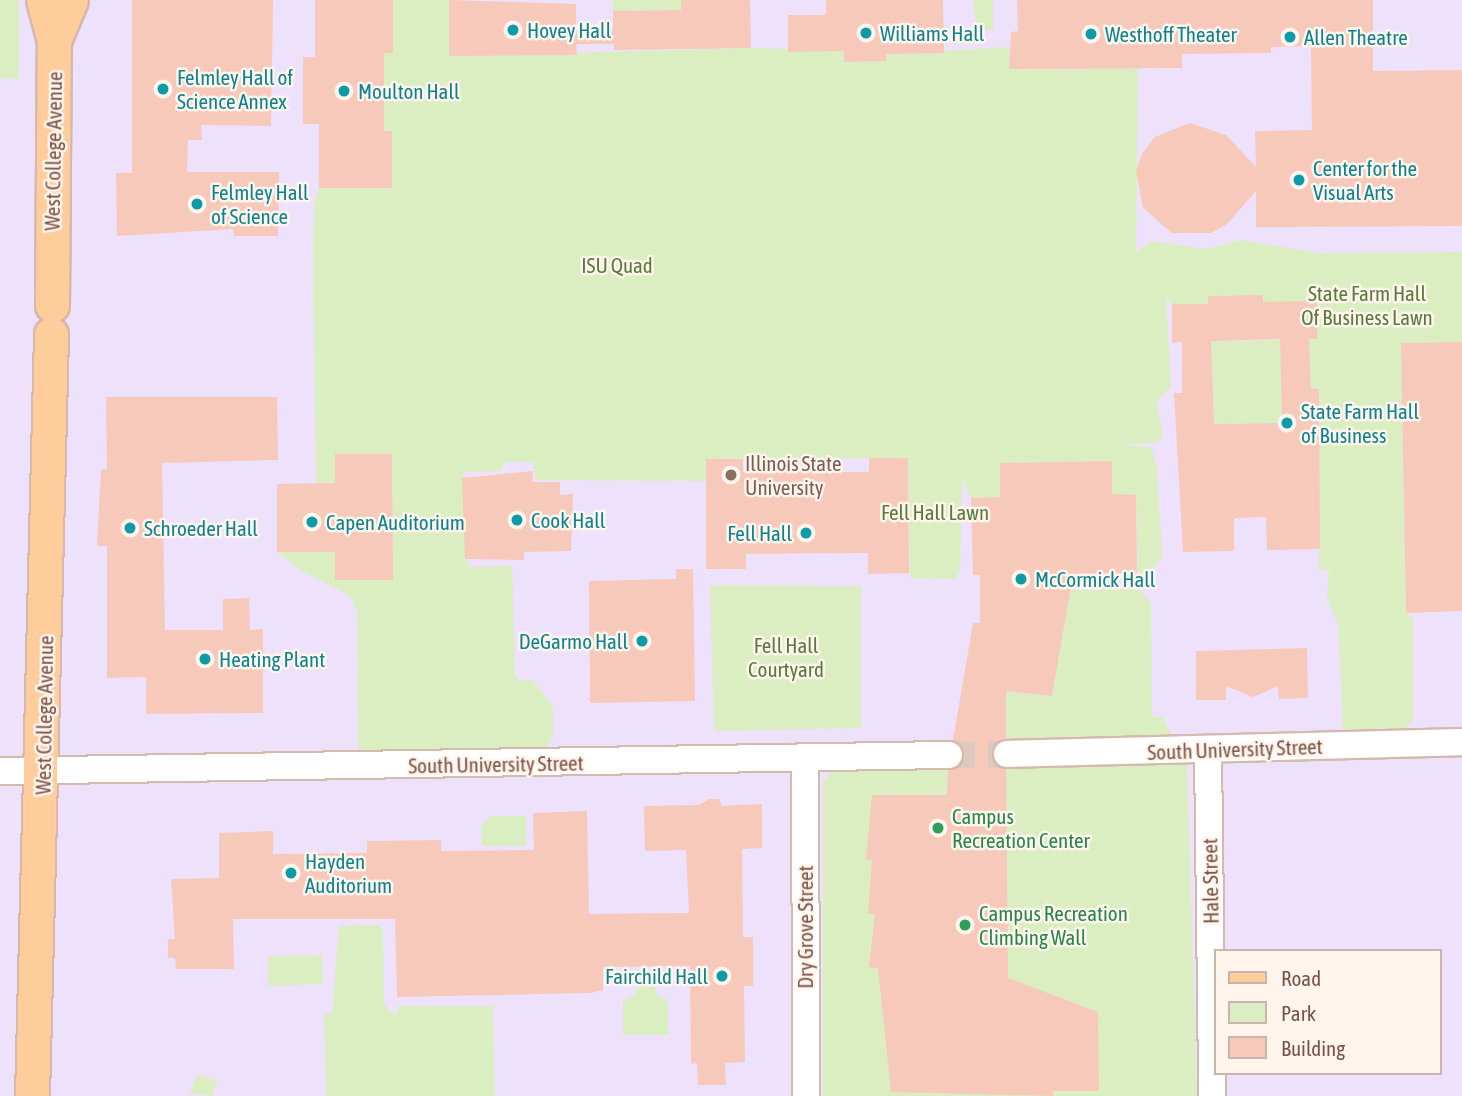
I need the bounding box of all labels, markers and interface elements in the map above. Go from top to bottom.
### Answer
place label: Hovey Hall [527,17,611,43]
place label: Williams Hall [880,20,984,46]
place label: Westhoff Theater [1105,21,1237,47]
marker: Hovey Hall [505,22,521,38]
place label: Allen Theatre [1304,24,1408,50]
marker: Williams Hall [858,25,874,41]
marker: Westhoff Theater [1083,26,1099,42]
marker: Allen Theatre [1282,29,1298,45]
place label: Felmley Hall of Science Annex [177,64,293,114]
street label: West College Avenue [39,71,67,231]
place label: Moulton Hall [358,78,460,104]
marker: Felmley Hall of Science Annex [155,81,171,97]
marker: Moulton Hall [336,83,352,99]
place label: Center for the Visual Arts [1313,155,1417,205]
marker: Center for the Visual Arts [1291,172,1307,188]
place label: Felmley Hall of Science [211,179,309,229]
marker: Felmley Hall of Science [189,196,205,212]
park label: ISU Quad [581,252,653,278]
park label: State Farm Hall Of Business Lawn [1301,280,1433,330]
place label: State Farm Hall of Business [1301,398,1419,448]
marker: State Farm Hall of Business [1279,415,1295,431]
place label: Illinois State University [745,450,841,500]
marker: Illinois State University [723,467,739,483]
park label: Fell Hall Lawn [881,499,989,525]
place label: Cook Hall [531,507,605,533]
place label: Capen Auditorium [326,509,465,535]
marker: Cook Hall [509,512,525,528]
marker: Capen Auditorium [304,514,320,530]
place label: Schroeder Hall [144,515,258,541]
marker: Schroeder Hall [122,520,138,536]
place label: Fell Hall [727,520,792,546]
marker: Fell Hall [798,525,814,541]
place label: McCormick Hall [1035,566,1155,592]
marker: McCormick Hall [1013,571,1029,587]
place label: DeGarmo Hall [519,628,628,654]
park label: Fell Hall Courtyard [748,632,824,682]
marker: DeGarmo Hall [634,633,650,649]
street label: West College Avenue [30,635,58,795]
place label: Heating Plant [219,646,325,672]
marker: Heating Plant [197,651,213,667]
street label: South University Street [1147,733,1323,765]
street label: South University Street [408,750,584,778]
place label: Campus Recreation Center [952,803,1090,853]
marker: Campus Recreation Center [930,820,946,836]
street label: Hale Street [1197,838,1223,924]
place label: Hayden Auditorium [305,848,392,898]
marker: Hayden Auditorium [283,865,299,881]
street label: Dry Grove Street [792,865,818,989]
place label: Campus Recreation Climbing Wall [979,900,1128,950]
marker: Campus Recreation Climbing Wall [957,917,973,933]
legend [1214,949,1441,1075]
place label: Fairchild Hall [605,963,708,989]
text: Road [1281,966,1321,990]
marker: Fairchild Hall [714,968,730,984]
text: Park [1281,1001,1316,1025]
text: Building [1281,1036,1345,1060]

